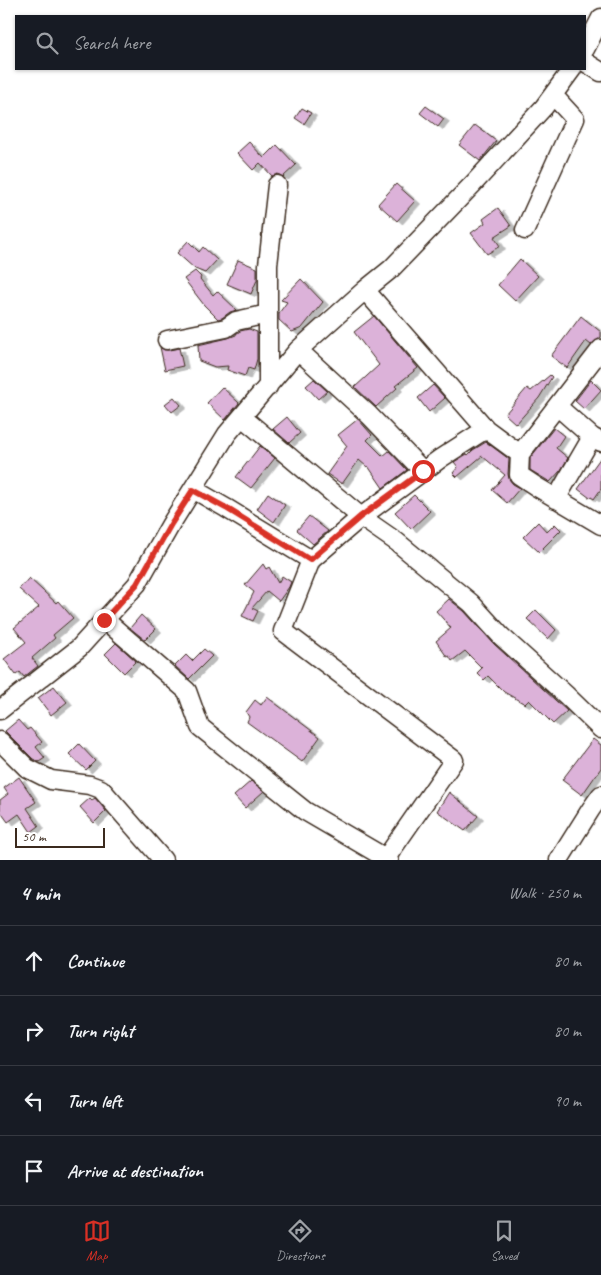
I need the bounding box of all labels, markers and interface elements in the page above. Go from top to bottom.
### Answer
search box [15,15,586,70]
icon: search [33,29,61,57]
text: Search here [73,31,150,55]
route start [412,460,435,483]
route end [93,609,116,632]
scale bar [15,825,105,848]
text: 50 m [22,828,46,845]
text: 4 min [20,880,60,906]
text: Walk · 250 m [509,883,581,903]
icon: ahead [20,947,48,975]
text: Continue [67,949,124,973]
text: 80 m [554,951,581,971]
icon: right [20,1017,48,1045]
text: Turn right [67,1019,134,1043]
text: 80 m [554,1021,581,1041]
icon: left [20,1087,48,1115]
text: Turn left [67,1089,122,1113]
text: 90 m [554,1091,581,1111]
icon: arrive [20,1157,48,1185]
text: Arrive at destination [67,1159,203,1183]
tab: Map [83,1217,111,1264]
tab: Directions [276,1217,325,1264]
tab: Saved [490,1217,518,1264]

